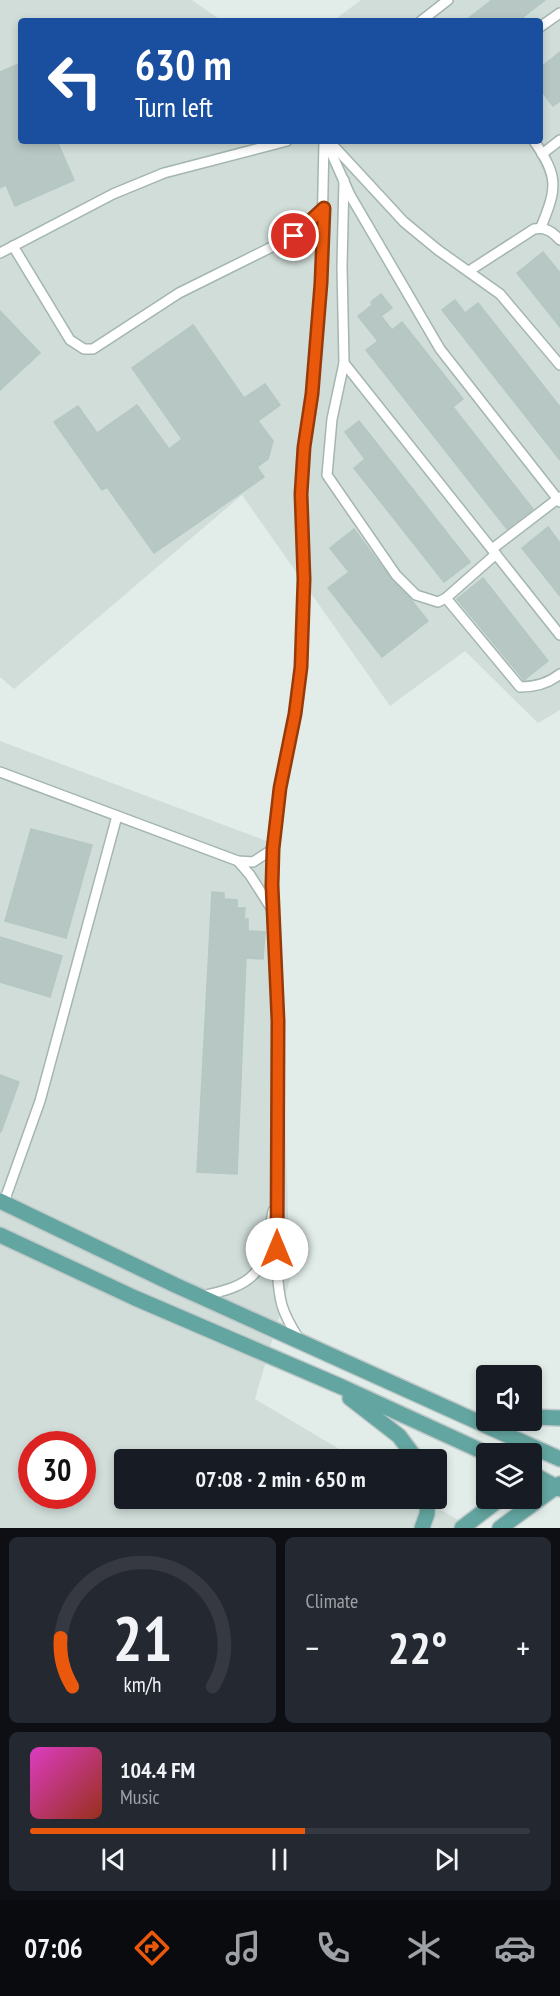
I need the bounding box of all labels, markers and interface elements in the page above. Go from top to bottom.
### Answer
text: 630 m [135,37,232,92]
icon: left [36,42,114,120]
text: Turn left [135,90,213,124]
pin [268,210,319,261]
icon: arrive [277,219,310,252]
position arrow [245,1217,309,1281]
map controls [476,1365,542,1509]
button: sound [476,1365,542,1431]
speed limit sign: 30 [18,1431,96,1509]
button: layers [476,1443,542,1509]
text: 07:08 · 2 min · 650 m [195,1465,366,1493]
text: Climate [306,1588,358,1614]
text: 21 [112,1597,172,1678]
text: 22° [388,1618,447,1676]
text: − [306,1626,319,1669]
text: + [516,1626,530,1669]
text: km/h [123,1670,161,1698]
text: 104.4 FM [120,1756,195,1784]
text: Music [120,1784,160,1810]
icon: previous [97,1843,130,1876]
icon: pause [263,1843,296,1876]
icon: next [430,1843,463,1876]
icon: directions [131,1927,173,1969]
icon: music [222,1927,264,1969]
icon: phone [312,1927,354,1969]
icon: climate [403,1927,445,1969]
icon: car [494,1927,536,1969]
text: 07:06 [24,1931,83,1965]

